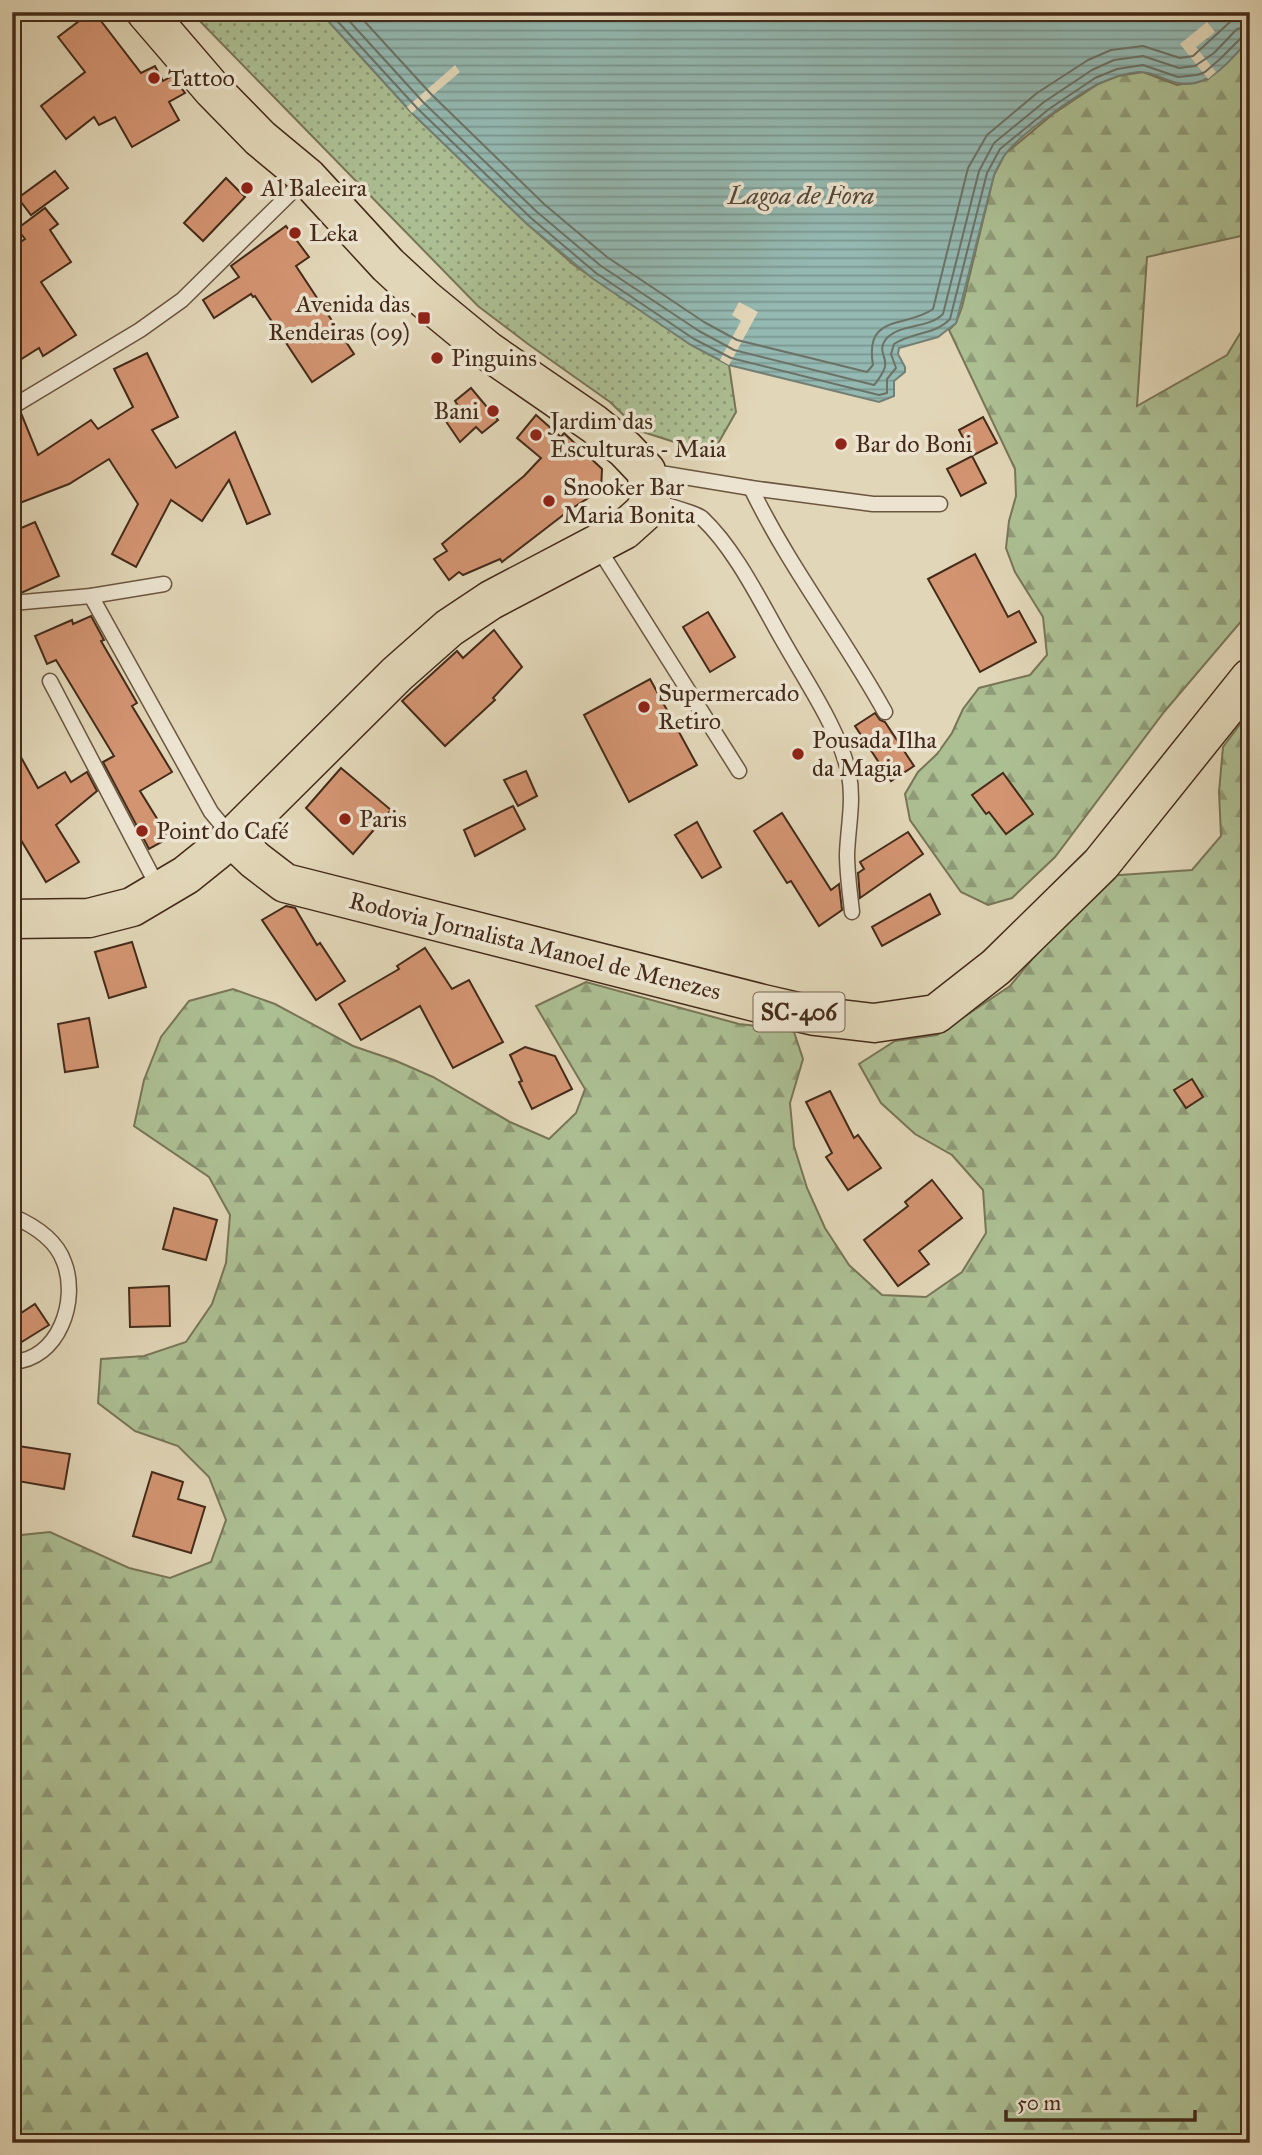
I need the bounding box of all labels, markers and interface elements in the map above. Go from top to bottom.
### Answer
place label: Tattoo [168,63,235,93]
marker: Tattoo [146,70,162,86]
place label: Al Baleeira [260,173,368,203]
water label: Lagoa de Fora [727,179,874,211]
marker: Al Baleeira [239,180,255,196]
place label: Leka [309,218,359,248]
marker: Leka [287,225,303,241]
place label: Avenida das Rendeiras (09) [268,289,410,347]
marker: Avenida das Rendeiras (09) [416,310,432,326]
place label: Pinguins [451,343,537,373]
marker: Pinguins [429,350,445,366]
place label: Bani [433,396,479,426]
marker: Bani [485,403,501,419]
place label: Jardim das Esculturas - Maia [547,406,727,464]
marker: Jardim das Esculturas - Maia [528,427,544,443]
place label: Bar do Boni [855,429,973,459]
marker: Bar do Boni [833,436,849,452]
place label: Snooker Bar Maria Bonita [563,472,696,530]
marker: Snooker Bar Maria Bonita [541,493,557,509]
place label: Supermercado Retiro [658,678,799,736]
marker: Supermercado Retiro [636,699,652,715]
place label: Pousada Ilha da Magia [812,725,938,783]
marker: Pousada Ilha da Magia [790,746,806,762]
place label: Paris [359,804,407,834]
marker: Paris [337,811,353,827]
place label: Point do Café [156,816,288,846]
marker: Point do Café [134,823,150,839]
street label: Rodovia Jornalista Manoel de Menezes [346,885,724,1007]
road number: SC-406 [754,993,844,1032]
scale bar [1006,2078,1196,2122]
text: 50 m [1017,2090,1062,2116]

